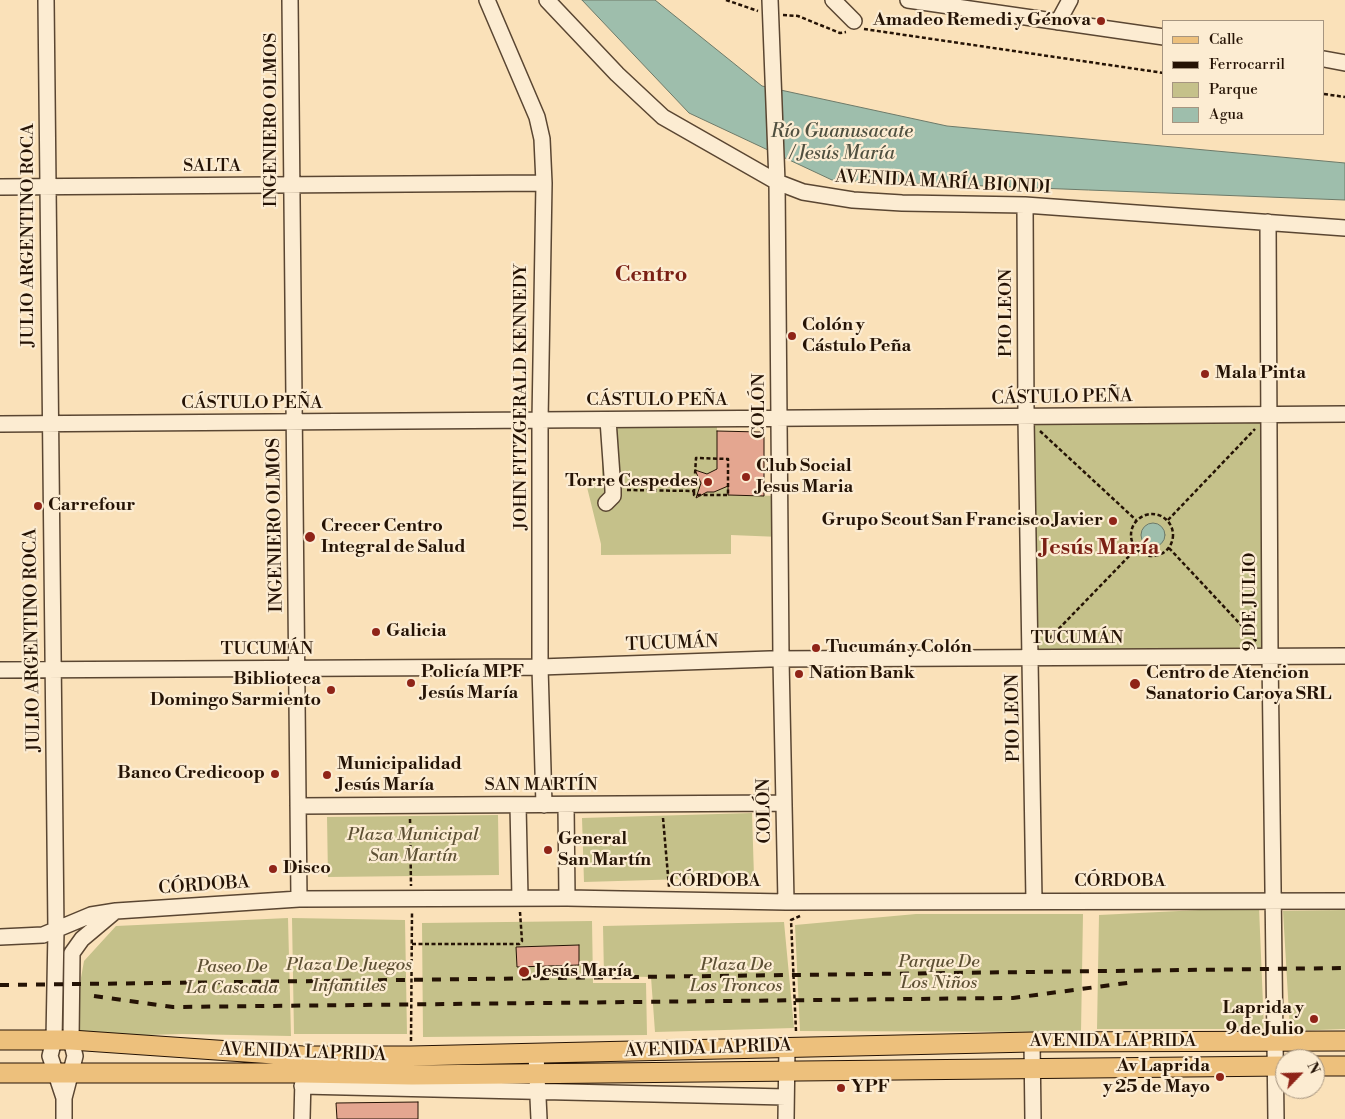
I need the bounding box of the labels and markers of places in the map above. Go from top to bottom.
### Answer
place label: Amadeo Remedi y Génova [873,10,1091,32]
marker: Amadeo Remedi y Génova [1095,15,1107,27]
place label: Colón y Cástulo Peña [802,315,911,358]
marker: Colón y Cástulo Peña [786,330,798,342]
place label: Mala Pinta [1215,363,1306,385]
marker: Mala Pinta [1199,368,1211,380]
place label: Club Social Jesus Maria [756,456,853,498]
place label: Torre Cespedes [565,471,698,493]
marker: Club Social Jesus Maria [740,471,752,483]
marker: Torre Cespedes [702,476,714,488]
place label: Carrefour [48,495,135,517]
marker: Carrefour [32,500,44,512]
place label: Grupo Scout San Francisco Javier [821,510,1103,532]
marker: Grupo Scout San Francisco Javier [1107,515,1119,527]
place label: Crecer Centro Integral de Salud [321,516,466,558]
marker: Crecer Centro Integral de Salud [303,530,317,544]
place label: Galicia [386,621,446,643]
marker: Galicia [370,626,382,638]
place label: Tucumán y Colón [826,637,972,659]
marker: Tucumán y Colón [810,642,822,654]
place label: Policía MPF Jesús María [421,662,524,704]
place label: Nation Bank [809,663,915,685]
place label: Centro de Atencion Sanatorio Caroya SRL [1146,663,1332,706]
marker: Nation Bank [793,668,805,680]
place label: Biblioteca Domingo Sarmiento [150,669,321,712]
marker: Policía MPF Jesús María [405,677,417,689]
marker: Centro de Atencion Sanatorio Caroya SRL [1128,677,1142,691]
marker: Biblioteca Domingo Sarmiento [325,684,337,696]
place label: Municipalidad Jesús María [337,754,462,796]
place label: Banco Credicoop [117,763,265,785]
marker: Banco Credicoop [269,768,281,780]
marker: Municipalidad Jesús María [321,769,333,781]
place label: General San Martín [558,829,651,872]
marker: General San Martín [542,844,554,856]
place label: Disco [283,858,331,880]
marker: Disco [267,863,279,875]
place label: Jesús María [535,961,632,983]
marker: Jesús María [517,965,531,979]
place label: Laprida y 9 de Julio [1222,998,1304,1040]
marker: Laprida y 9 de Julio [1308,1013,1320,1025]
place label: Av Laprida y 25 de Mayo [1103,1056,1210,1098]
marker: Av Laprida y 25 de Mayo [1214,1071,1226,1083]
place label: YPF [851,1077,890,1099]
marker: YPF [835,1082,847,1094]

